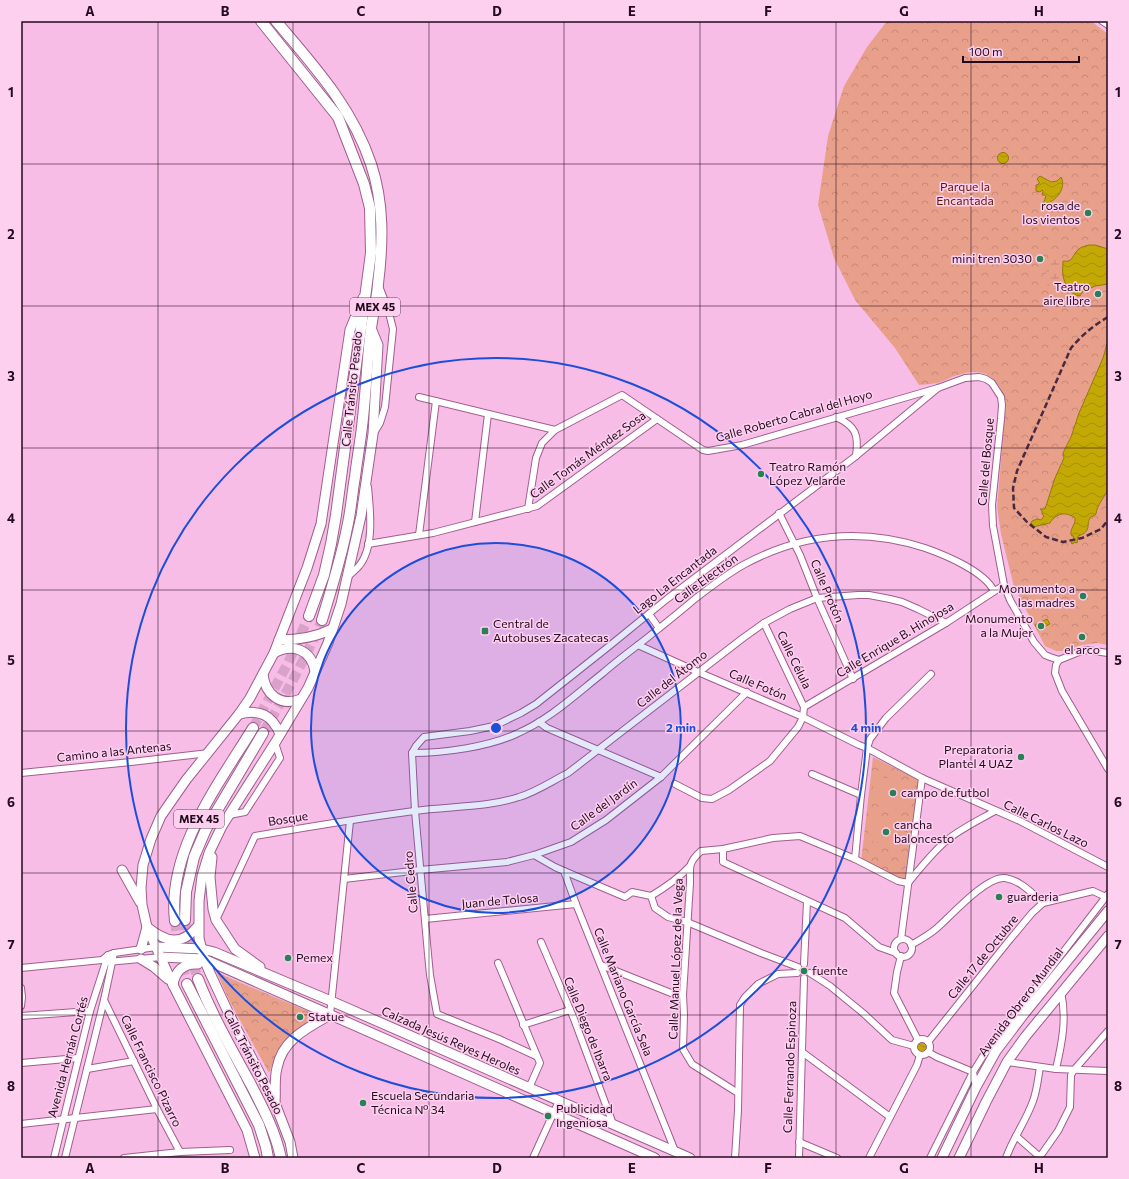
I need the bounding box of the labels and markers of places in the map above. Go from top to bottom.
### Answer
place label: rosa de los vientos [1022,198,1080,226]
marker: rosa de los vientos [1083,208,1093,218]
place label: mini tren 3030 [952,251,1032,265]
marker: mini tren 3030 [1035,254,1045,264]
place label: Teatro aire libre [1043,279,1090,307]
marker: Teatro aire libre [1093,289,1103,299]
place label: Teatro Ramón López Velarde [769,459,846,487]
marker: Teatro Ramón López Velarde [756,469,766,479]
place label: Monumento a las madres [999,581,1075,609]
marker: Monumento a las madres [1078,591,1088,601]
place label: Monumento a la Mujer [965,611,1033,639]
place label: Central de Autobuses Zacatecas [493,616,609,644]
marker: Monumento a la Mujer [1036,621,1046,631]
marker: Central de Autobuses Zacatecas [480,626,490,636]
marker: el arco [1077,632,1087,642]
place label: el arco [1064,642,1100,656]
centre of rings [489,721,503,735]
place label: Preparatoria Plantel 4 UAZ [939,742,1013,770]
marker: Preparatoria Plantel 4 UAZ [1016,752,1026,762]
place label: campo de futbol [901,785,989,799]
marker: campo de futbol [888,788,898,798]
place label: cancha baloncesto [894,817,954,845]
marker: cancha baloncesto [881,827,891,837]
place label: guarderia [1007,889,1058,903]
marker: guarderia [994,892,1004,902]
place label: Pemex [296,950,333,964]
marker: Pemex [283,953,293,963]
place label: fuente [812,963,848,977]
marker: fuente [799,966,809,976]
place label: Statue [308,1009,344,1023]
marker: Statue [295,1012,305,1022]
place label: Escuela Secundaria Técnica Nº 34 [371,1088,474,1116]
marker: Escuela Secundaria Técnica Nº 34 [358,1098,368,1108]
place label: Publicidad Ingeniosa [556,1101,613,1129]
marker: Publicidad Ingeniosa [543,1111,553,1121]

